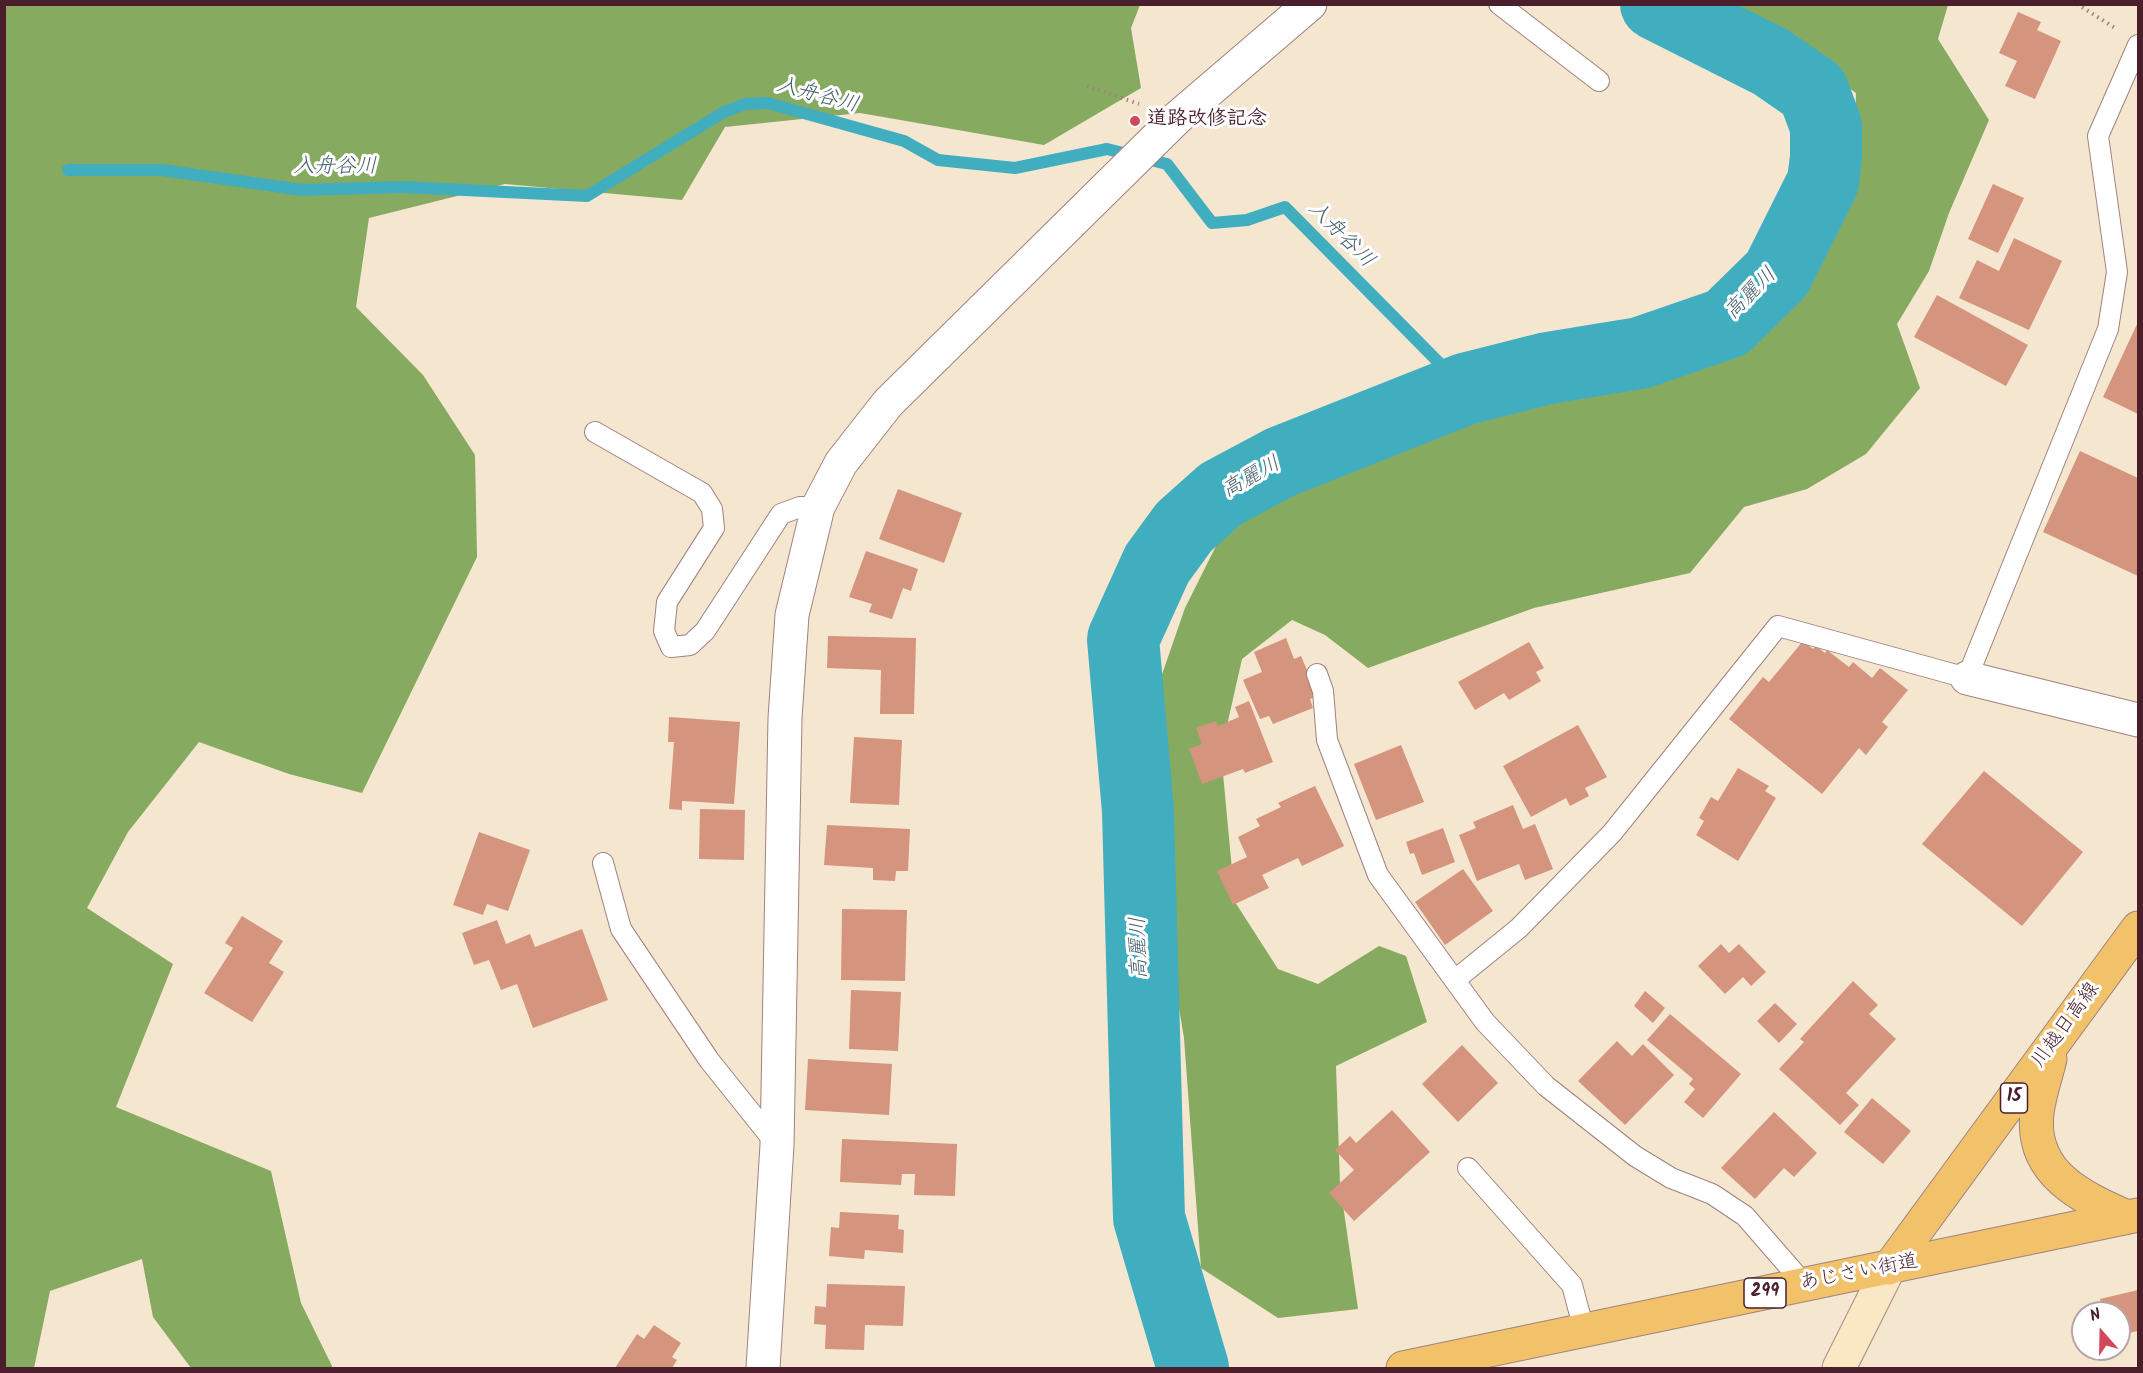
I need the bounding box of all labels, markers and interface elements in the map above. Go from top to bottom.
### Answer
water label: 入舟谷川 [773,74,861,120]
place label: 道路改修記念 [1147,109,1267,133]
marker: 道路改修記念 [1128,114,1142,128]
water label: 入舟谷川 [293,155,377,181]
water label: 入舟谷川 [1301,197,1379,275]
water label: 高麗川 [1721,264,1783,326]
water label: 高麗川 [1218,453,1286,505]
water label: 高麗川 [1127,916,1155,980]
street label: 川越日高線 [2028,978,2106,1074]
road number: 15 [2000,1083,2028,1113]
street label: あじさい街道 [1798,1251,1920,1297]
road number: 299 [1744,1278,1786,1308]
north arrow [2071,1301,2131,1361]
text: N [2086,1302,2104,1329]

